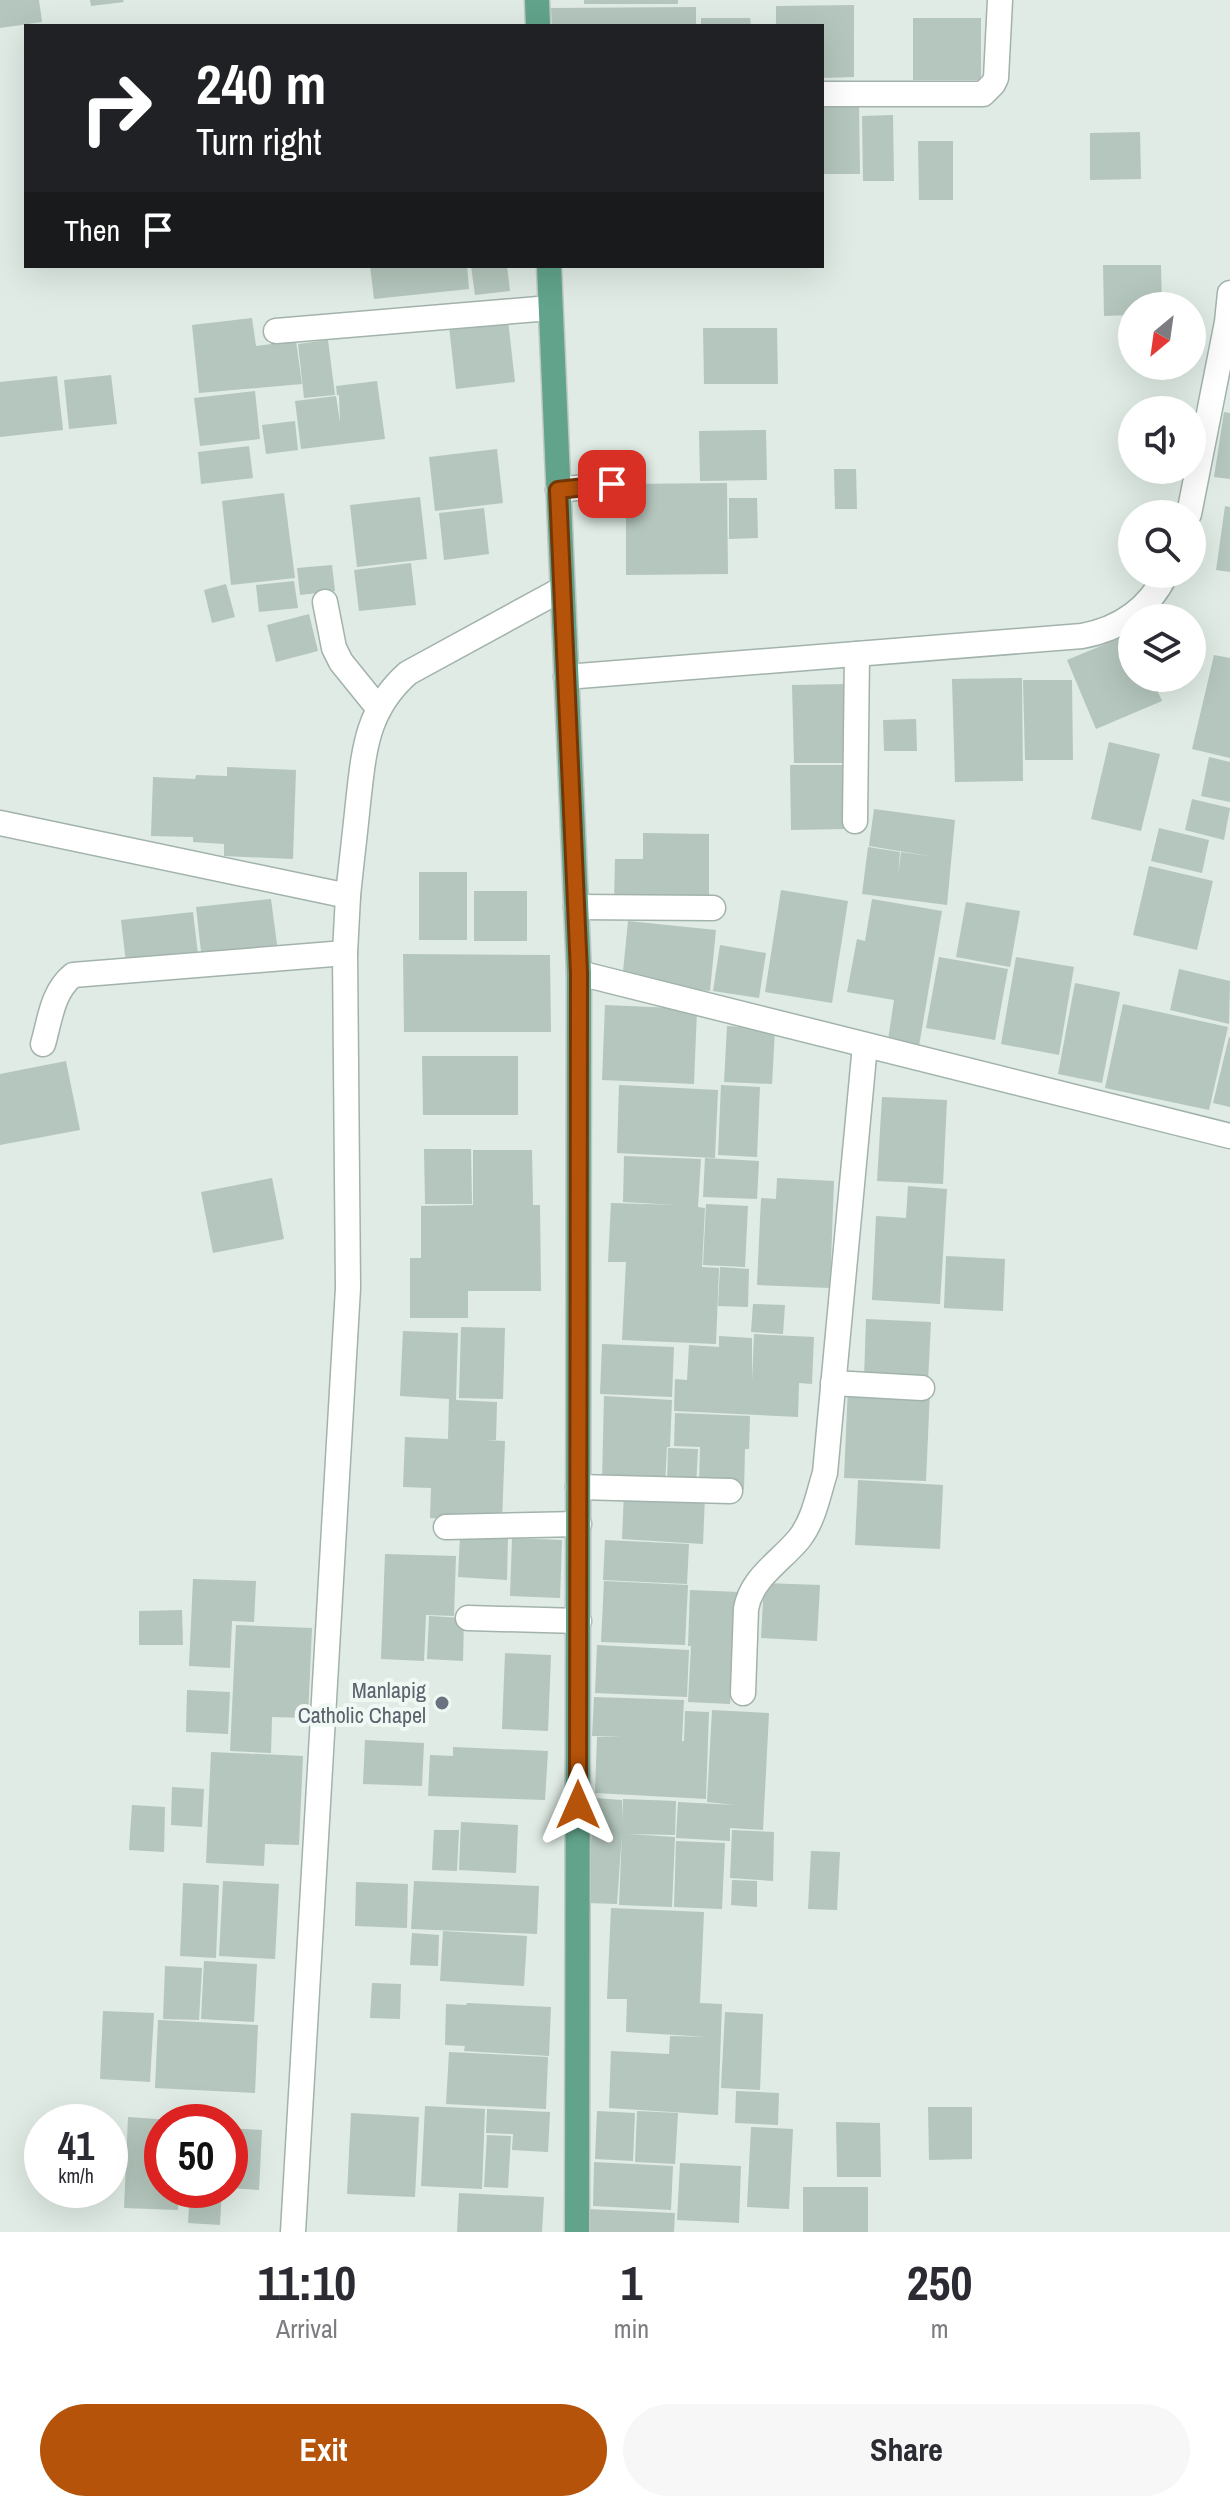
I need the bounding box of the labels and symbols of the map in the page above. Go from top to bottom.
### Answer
north arrow [1118,292,1206,380]
pin [578,450,646,518]
place label: Manlapig Catholic Chapel [298,1675,426,1730]
marker: Manlapig Catholic Chapel [433,1694,451,1712]
position arrow [536,1763,620,1847]
speed limit sign: 50 [144,2104,248,2208]

